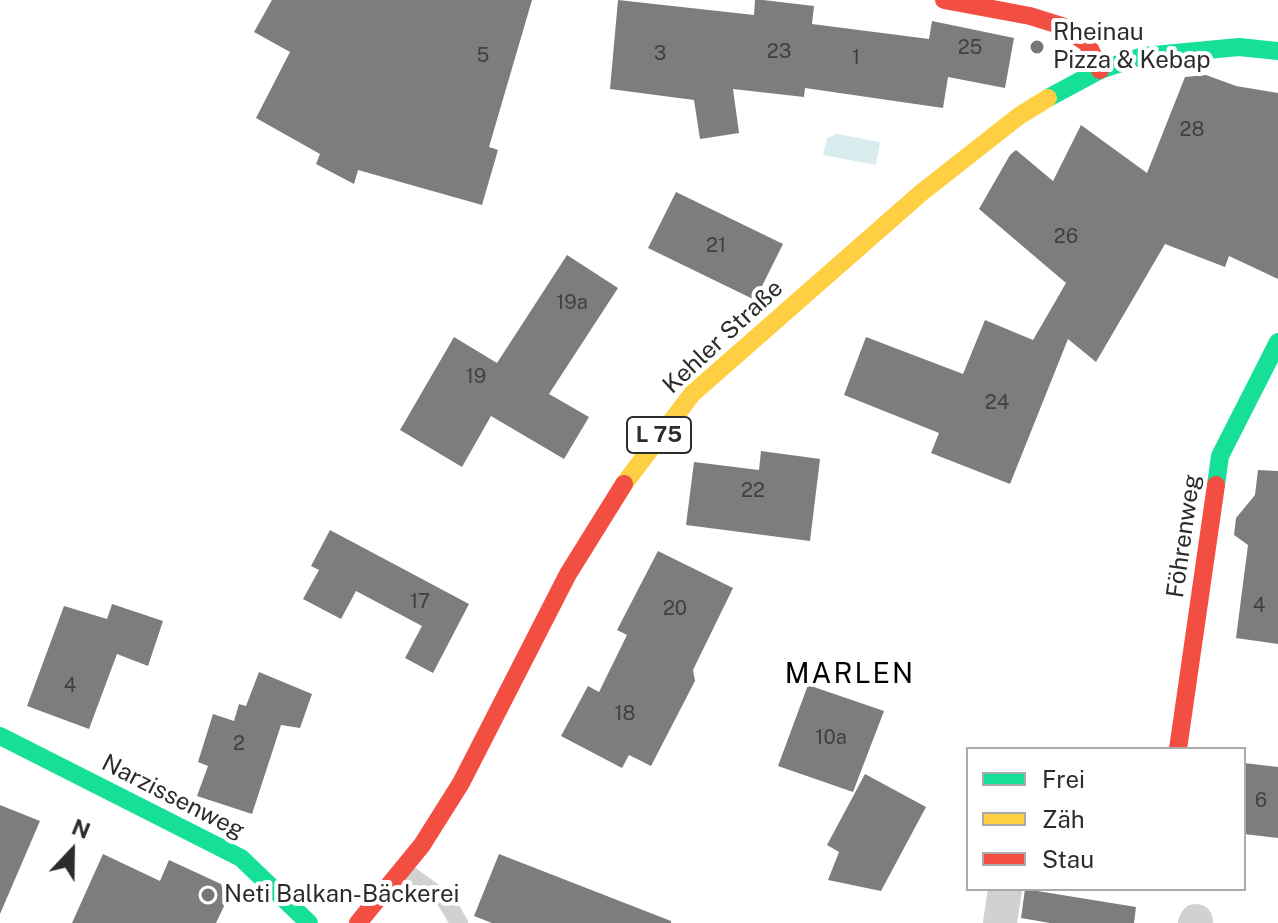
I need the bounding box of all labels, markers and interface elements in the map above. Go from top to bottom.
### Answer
place label: Rheinau Pizza & Kebap [1053,19,1211,75]
house number: 25 [958,36,982,60]
marker: Rheinau Pizza & Kebap [1028,38,1046,56]
house number: 23 [767,40,791,64]
house number: 3 [654,42,666,66]
house number: 5 [477,44,489,68]
house number: 1 [852,46,860,70]
house number: 28 [1180,118,1204,142]
house number: 26 [1054,225,1078,249]
house number: 21 [706,234,726,258]
street label: Kehler Straße [657,274,789,400]
house number: 19a [556,291,588,315]
house number: 19 [466,365,486,389]
house number: 24 [985,391,1009,415]
road number: L 75 [627,417,691,453]
street label: Föhrenweg [1161,472,1207,600]
house number: 22 [741,479,765,503]
house number: 17 [410,590,430,614]
house number: 4 [1253,594,1265,618]
house number: 20 [663,597,687,621]
district label: MARLEN [785,657,915,691]
house number: 4 [64,674,76,698]
house number: 18 [614,702,636,726]
house number: 10a [815,726,847,750]
house number: 2 [233,732,245,756]
legend [966,747,1246,891]
street label: Narzissenweg [97,749,249,845]
text: Frei [1042,765,1085,793]
house number: 6 [1255,789,1267,813]
text: Zäh [1042,805,1085,833]
north arrow [32,811,112,891]
text: N [68,813,94,844]
text: Stau [1042,845,1094,873]
place label: Neti Balkan-Bäckerei [224,881,459,909]
marker: Neti Balkan-Bäckerei [199,886,217,904]

